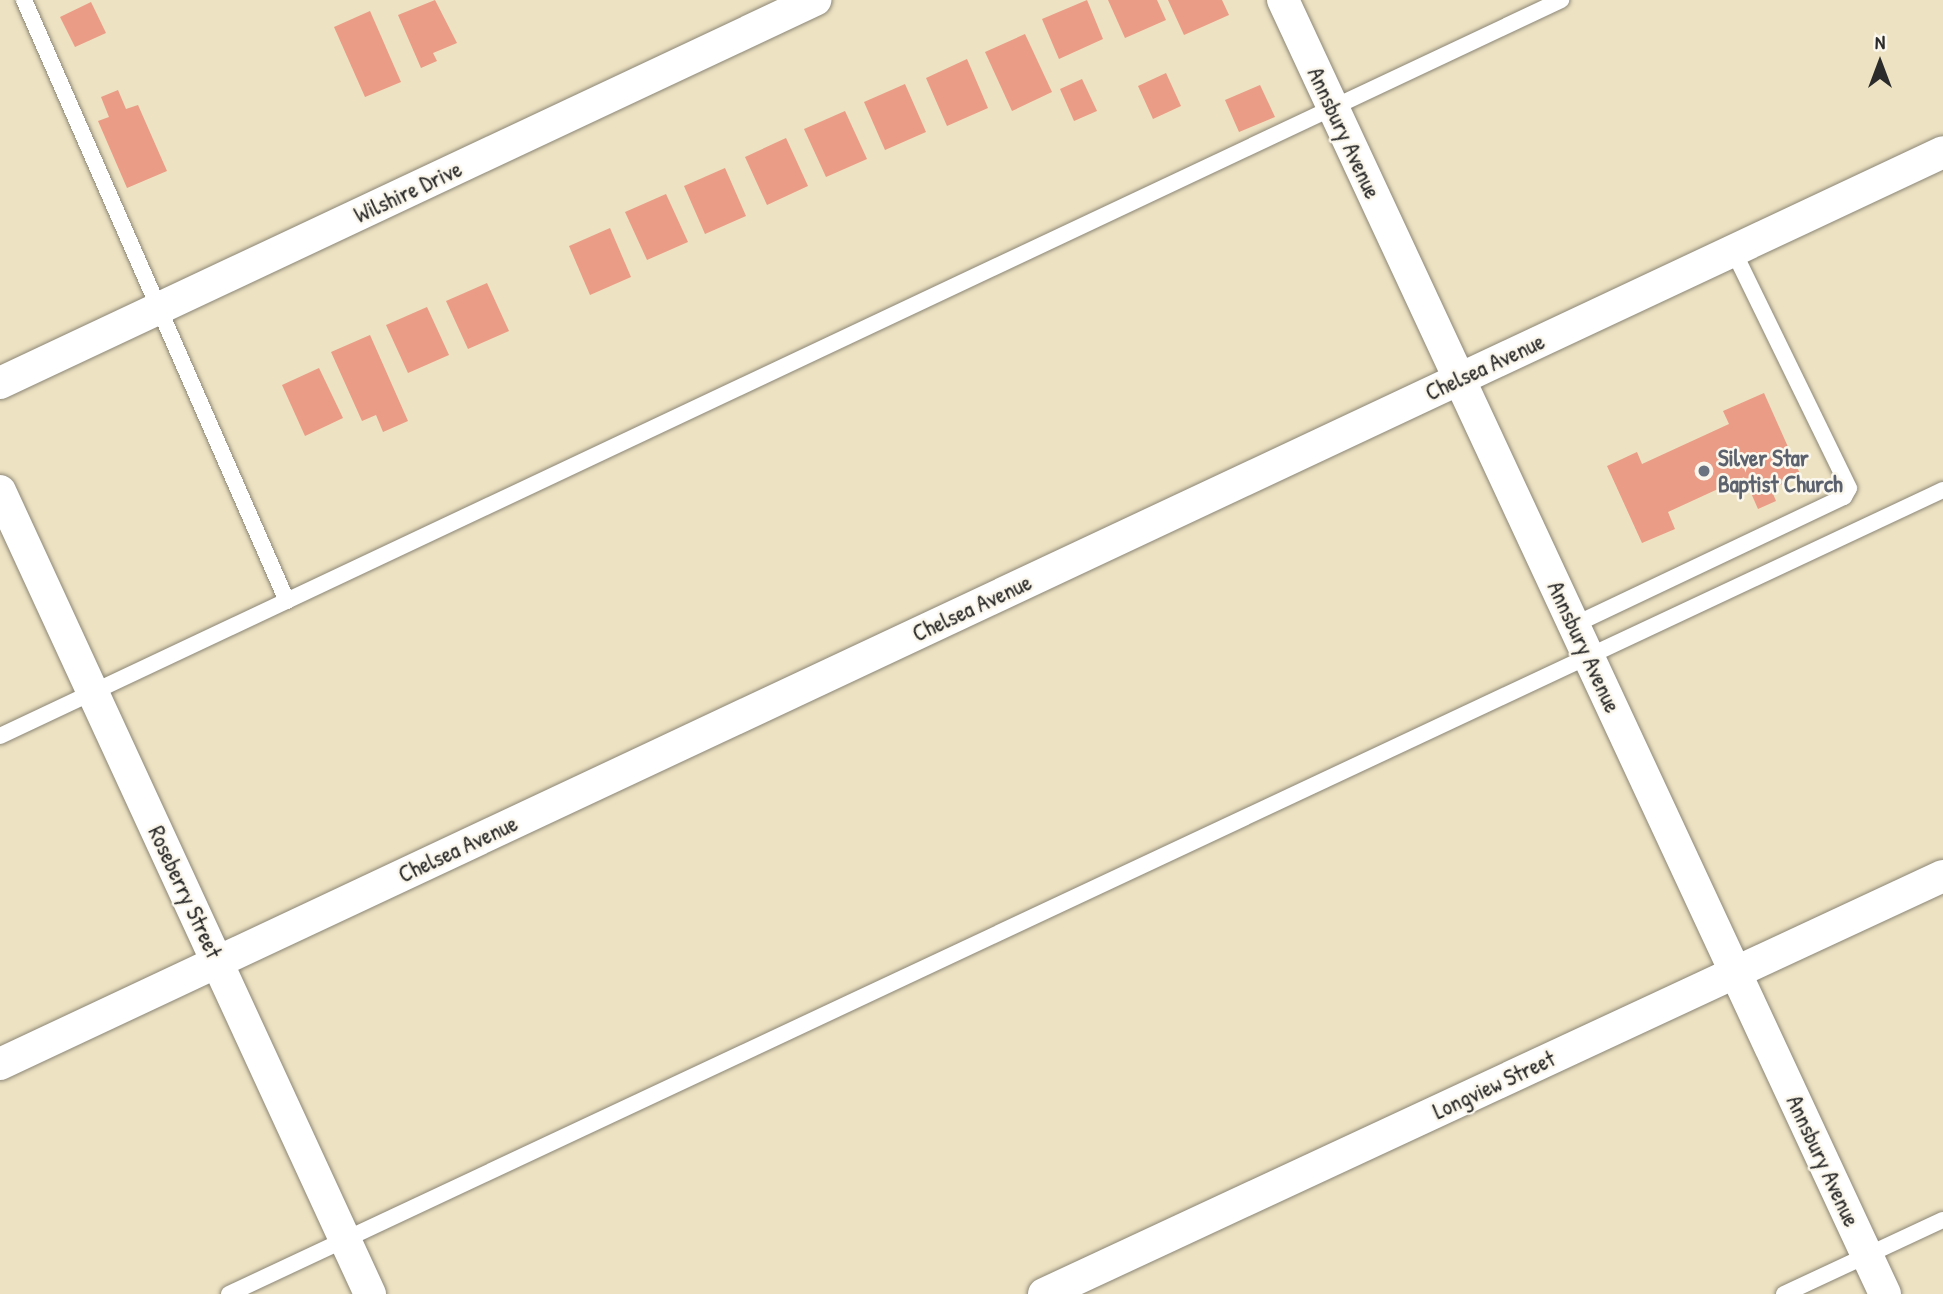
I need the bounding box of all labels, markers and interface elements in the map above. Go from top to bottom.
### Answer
north arrow [1845,28,1915,98]
text: N [1875,29,1885,55]
street label: Annsbury Avenue [1302,63,1386,203]
street label: Wilshire Drive [350,155,466,229]
street label: Chelsea Avenue [1421,327,1549,407]
place label: Silver Star Baptist Church [1718,444,1843,498]
marker: Silver Star Baptist Church [1696,463,1712,479]
street label: Chelsea Avenue [908,568,1036,648]
street label: Annsbury Avenue [1542,577,1626,717]
street label: Chelsea Avenue [394,809,522,889]
street label: Roseberry Street [142,822,228,962]
street label: Longview Street [1429,1045,1559,1125]
street label: Annsbury Avenue [1781,1091,1865,1231]

